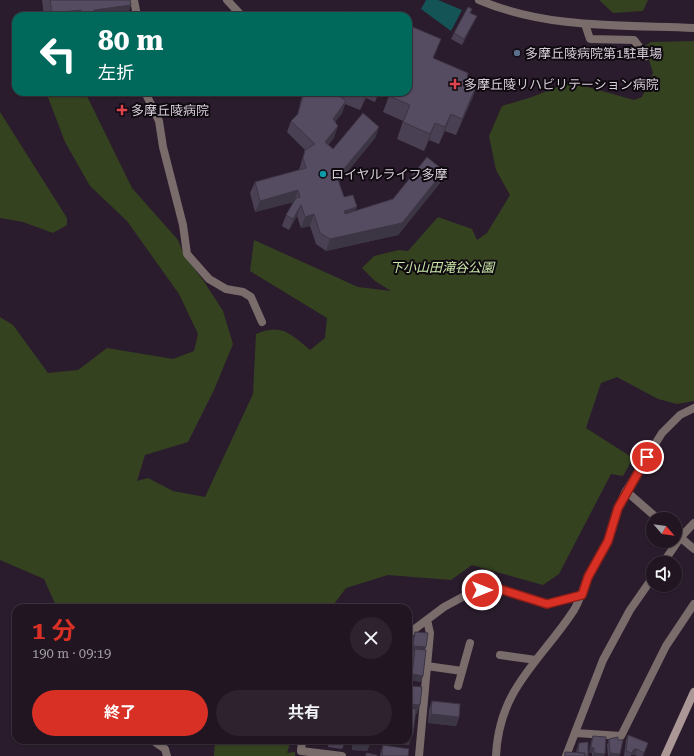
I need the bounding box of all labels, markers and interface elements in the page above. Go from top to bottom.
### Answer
text: 80 m [98,24,163,57]
icon: left [32,28,84,80]
place label: 多摩丘陵病院第1駐車場 [525,46,662,61]
marker: 多摩丘陵病院第1駐車場 [512,48,522,58]
text: 左折 [98,62,134,83]
place label: 多摩丘陵リハビリテーション病院 [464,77,659,92]
marker: 多摩丘陵リハビリテーション病院 [449,78,461,90]
place label: 多摩丘陵病院 [131,103,209,118]
marker: 多摩丘陵病院 [116,104,128,116]
place label: ロイヤルライフ多摩 [331,167,448,182]
marker: ロイヤルライフ多摩 [318,169,328,179]
park label: 下小山田滝谷公園 [390,260,496,275]
pin [630,440,664,474]
icon: arrive [636,446,658,468]
north arrow [646,512,682,548]
map controls [646,512,682,592]
button: sound [646,556,682,592]
position arrow [461,569,503,611]
text: 1 分 [32,617,76,645]
button: close [350,617,392,659]
text: 190 m · 09:19 [32,646,111,661]
button: 終了 [32,690,208,736]
button: 共有 [216,690,392,736]

